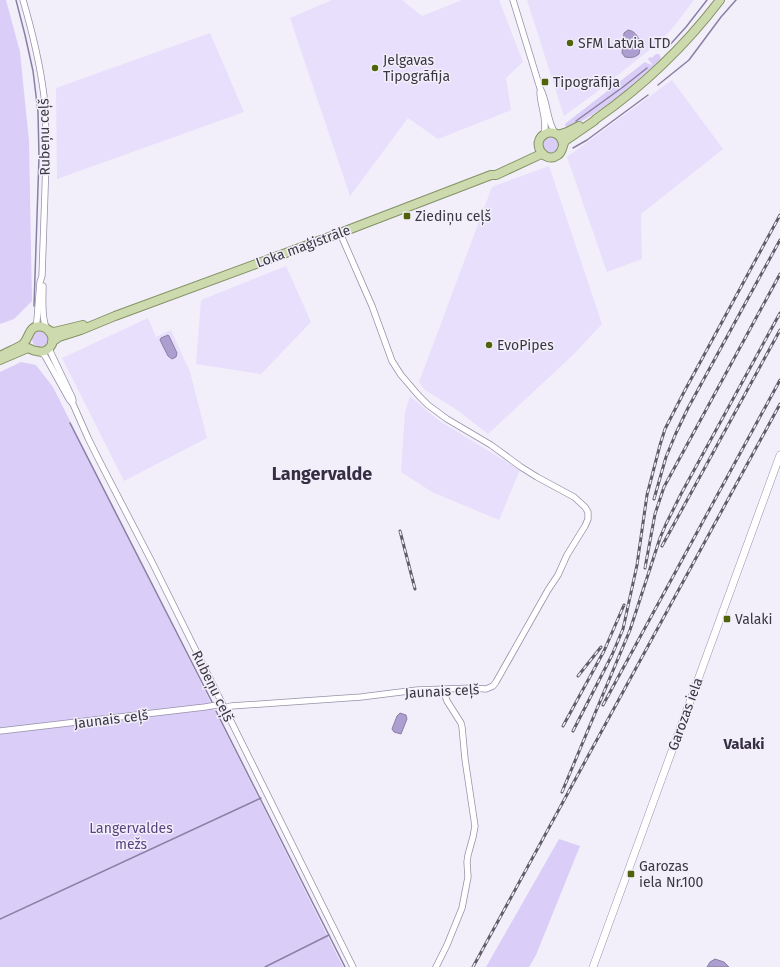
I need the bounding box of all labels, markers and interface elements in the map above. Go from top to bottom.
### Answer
place label: SFM Latvia LTD [578,35,671,52]
marker: SFM Latvia LTD [565,38,575,48]
place label: Jelgavas Tipogrāfija [383,52,450,85]
marker: Jelgavas Tipogrāfija [370,63,380,73]
place label: Tipogrāfija [553,74,620,91]
marker: Tipogrāfija [540,77,550,87]
street label: Rubeņu ceļš [35,98,55,176]
place label: Ziediņu ceļš [415,208,491,226]
marker: Ziediņu ceļš [402,211,412,221]
street label: Loka maģistrāle [254,221,353,271]
place label: EvoPipes [497,337,554,354]
marker: EvoPipes [484,340,494,350]
district label: Langervalde [272,463,372,485]
place label: Valaki [735,611,772,628]
marker: Valaki [722,614,732,624]
street label: Rubeņu ceļš [187,648,237,726]
street label: Garozas iela [664,675,707,753]
street label: Jaunais ceļš [404,681,480,703]
street label: Jaunais ceļš [73,706,150,733]
district label: Valaki [722,735,765,753]
park label: Langervaldes mežs [89,820,173,853]
place label: Garozas iela Nr.100 [639,858,704,891]
marker: Garozas iela Nr.100 [626,869,636,879]

